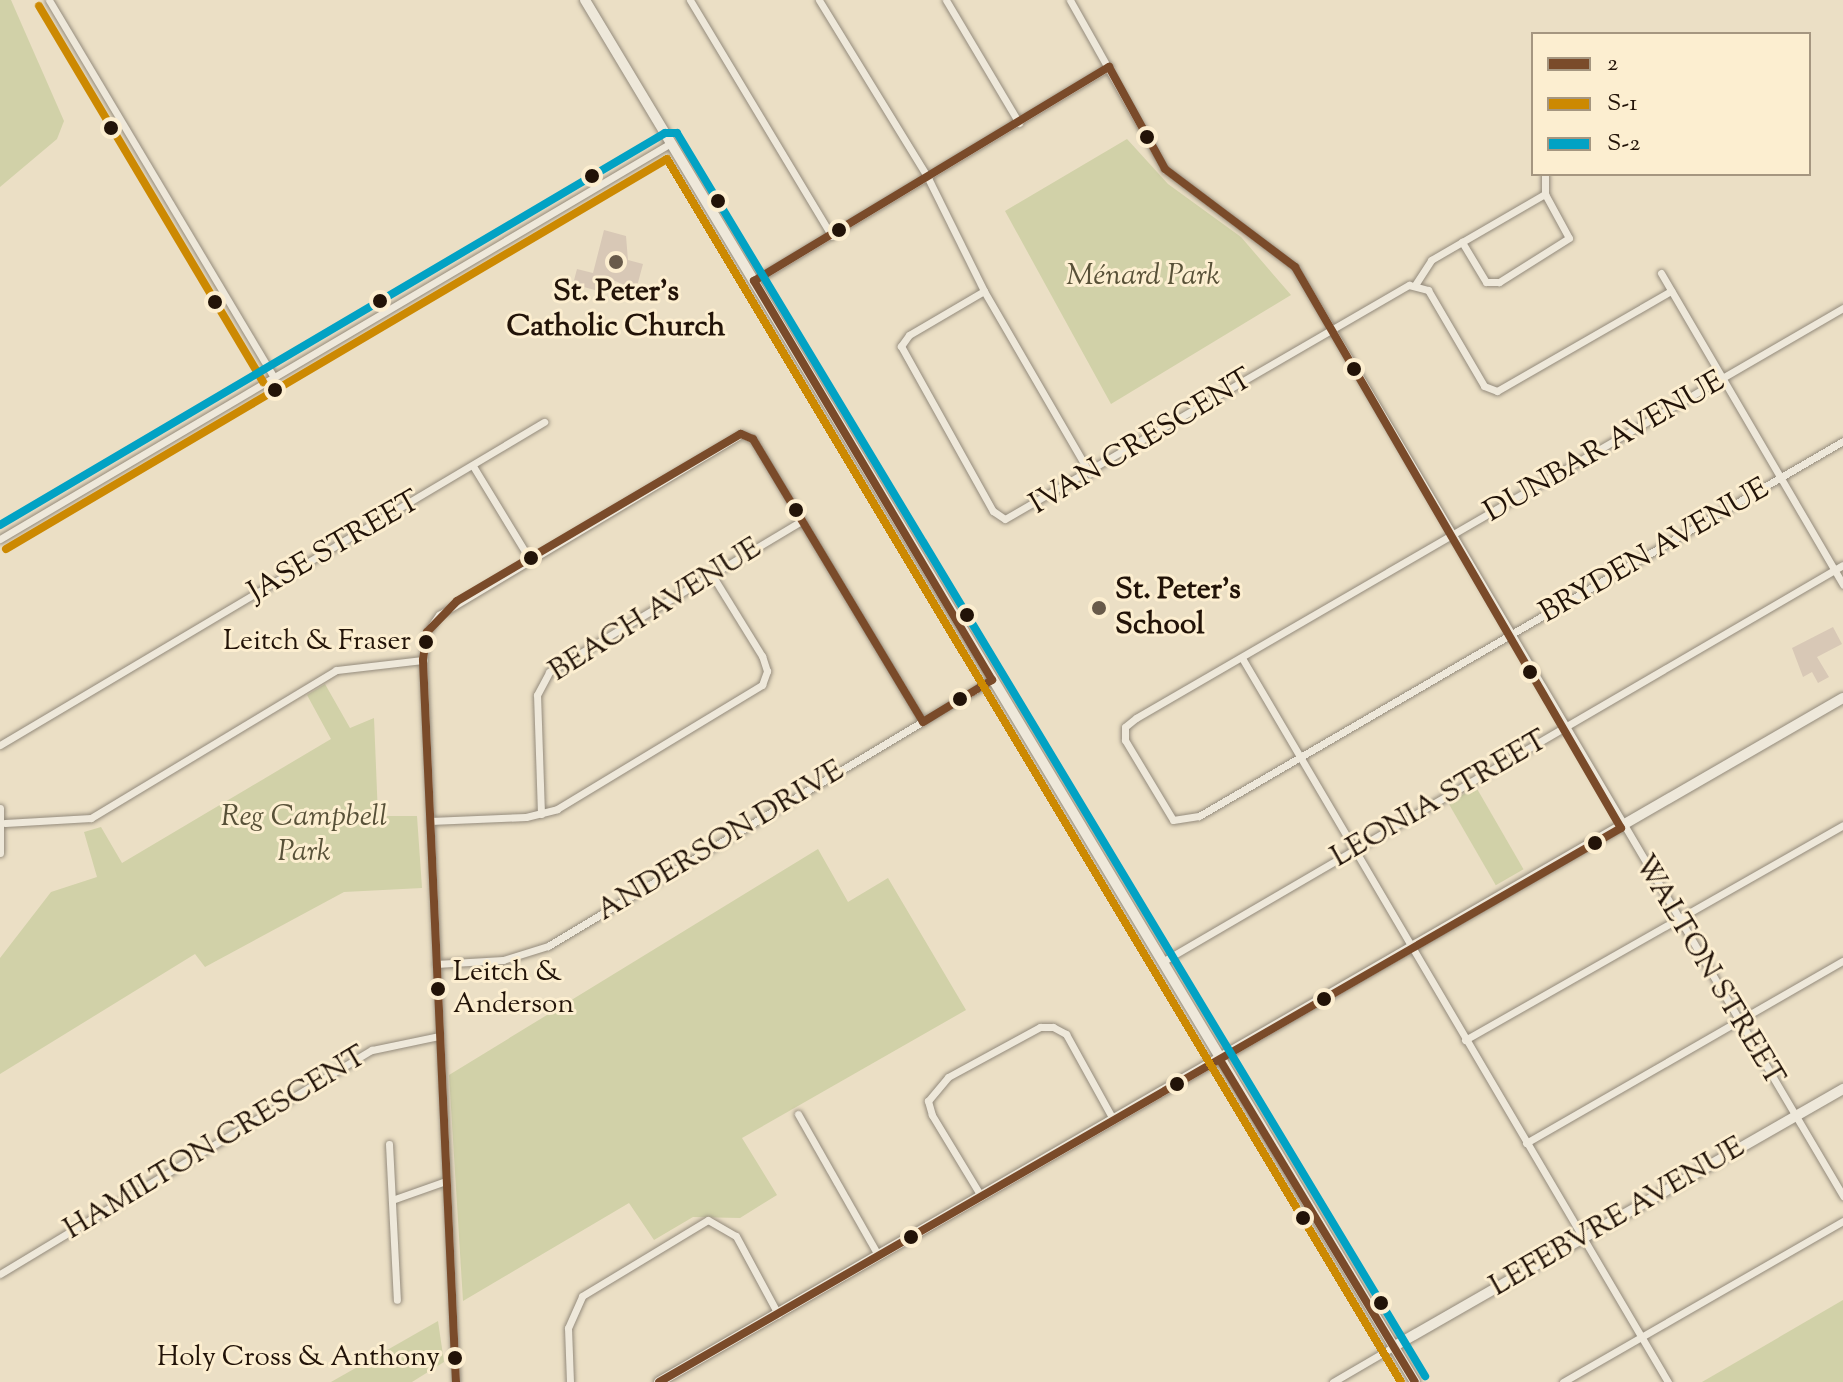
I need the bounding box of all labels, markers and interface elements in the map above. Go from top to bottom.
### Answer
legend [1531,32,1811,176]
text: 2 [1607,47,1618,81]
text: S-1 [1607,87,1637,121]
unlabelled marker [103,120,119,136]
text: S-2 [1607,127,1640,161]
unlabelled marker [1139,129,1155,145]
unlabelled marker [584,168,600,184]
unlabelled marker [710,193,726,209]
unlabelled marker [831,222,847,238]
marker: St. Peter's Catholic Church [607,253,625,271]
park label: Ménard Park [1066,259,1220,295]
place label: St. Peter's Catholic Church [507,275,725,346]
unlabelled marker [372,293,388,309]
unlabelled marker [207,294,223,310]
unlabelled marker [1346,361,1362,377]
street label: IVAN CRESCENT [1024,362,1260,524]
street label: DUNBAR AVENUE [1478,365,1732,531]
unlabelled marker [267,382,283,398]
street label: BRYDEN AVENUE [1534,472,1776,632]
street label: JASE STREET [242,484,428,612]
unlabelled marker [788,502,804,518]
street label: BEACH AVENUE [543,531,769,691]
unlabelled marker [523,550,539,566]
place label: St. Peter's School [1115,573,1241,644]
marker: St. Peter's School [1090,599,1108,617]
unlabelled marker [959,607,975,623]
place label: Leitch & Fraser [223,625,411,659]
marker: Leitch & Fraser [418,634,434,650]
unlabelled marker [1522,664,1538,680]
unlabelled marker [952,691,968,707]
street label: LEONIA STREET [1325,723,1555,877]
street label: ANDERSON DRIVE [591,754,851,930]
park label: Reg Campbell Park [221,800,387,870]
unlabelled marker [1587,835,1603,851]
street label: WALTON STREET [1625,849,1791,1093]
place label: Leitch & Anderson [453,956,574,1022]
marker: Leitch & Anderson [430,981,446,997]
unlabelled marker [1316,991,1332,1007]
street label: HAMILTON CRESCENT [58,1039,374,1249]
unlabelled marker [1169,1076,1185,1092]
street label: LEFEBVRE AVENUE [1484,1130,1752,1306]
unlabelled marker [1295,1210,1311,1226]
unlabelled marker [903,1229,919,1245]
unlabelled marker [1373,1295,1389,1311]
place label: Holy Cross & Anthony [157,1341,440,1375]
marker: Holy Cross & Anthony [447,1350,463,1366]

